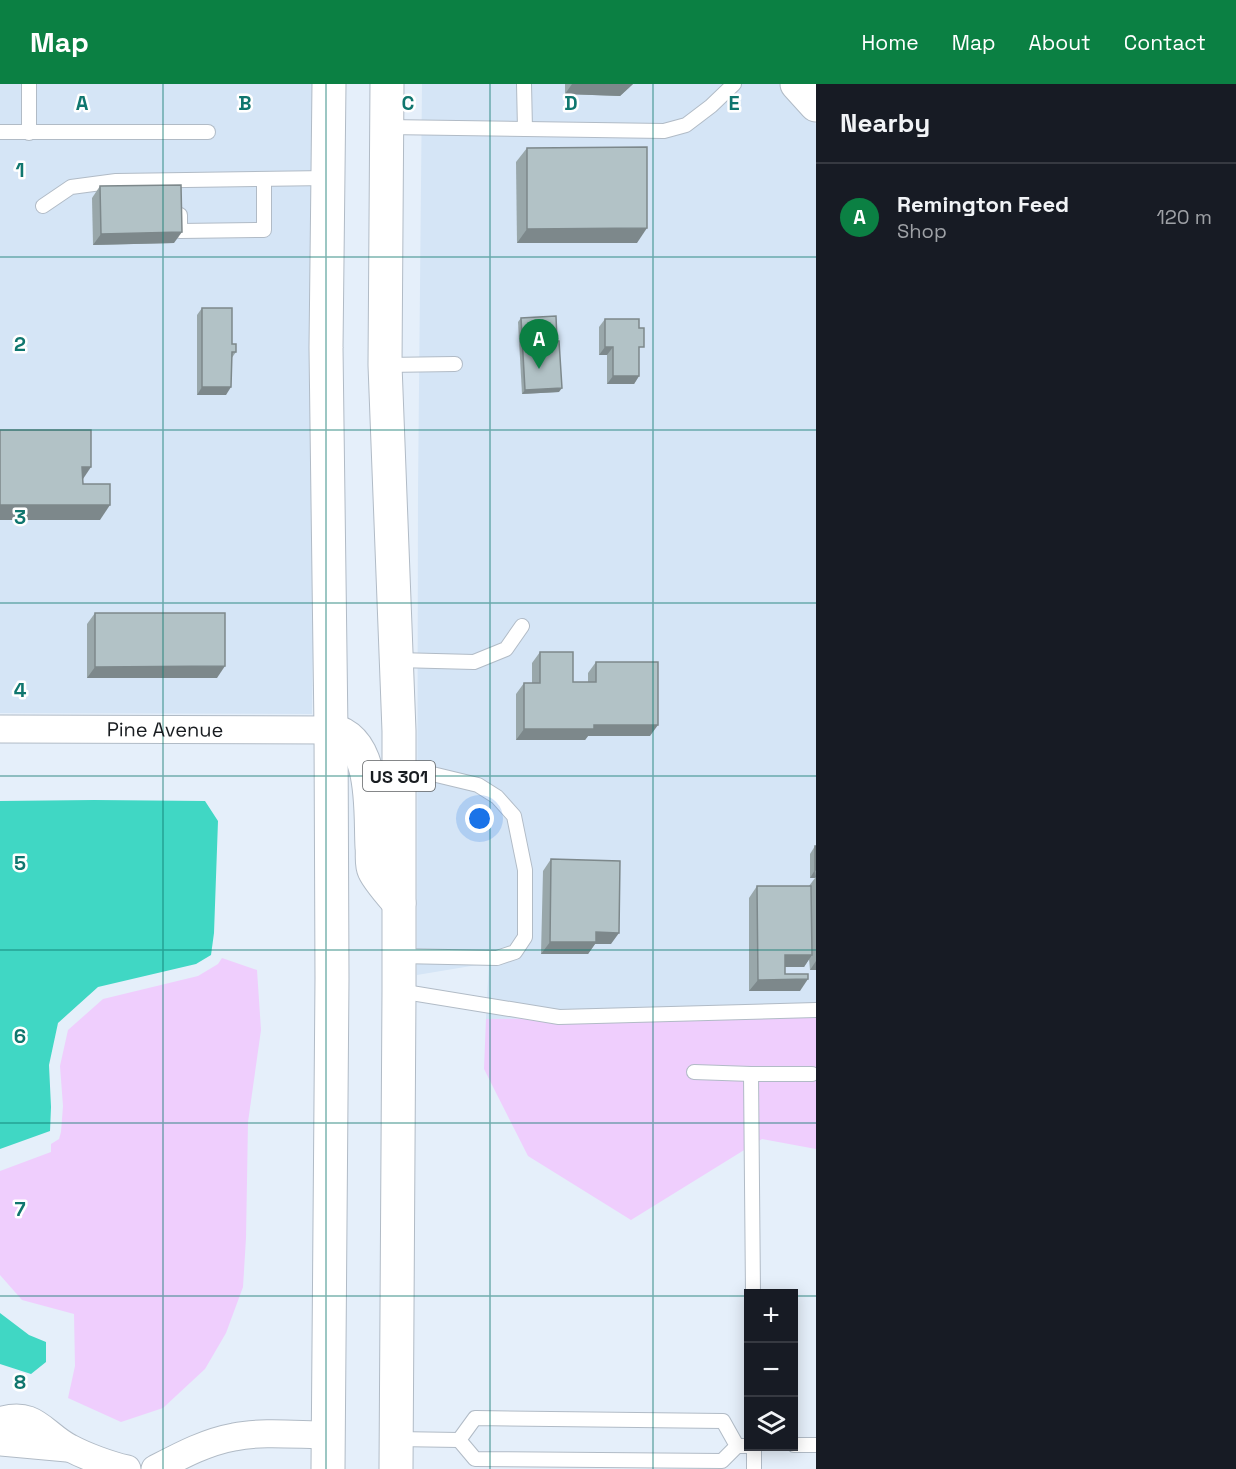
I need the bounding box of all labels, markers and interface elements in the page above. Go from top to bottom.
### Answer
text: Map [30,24,89,60]
text: Home [861,29,919,56]
text: Map [952,29,996,56]
text: About [1029,29,1091,56]
text: Contact [1124,29,1206,56]
text: A [76,90,89,116]
text: B [238,90,252,116]
text: C [402,90,415,116]
text: D [564,90,578,116]
text: E [728,90,740,116]
text: Nearby [840,106,930,140]
text: 1 [15,157,25,183]
text: Remington Feed [897,190,1069,218]
text: A [853,204,866,230]
text: 120 m [1156,204,1212,230]
text: Shop [897,218,947,244]
pin: A [520,320,558,369]
text: 2 [14,331,26,357]
text: 3 [14,504,26,530]
text: 4 [14,677,27,703]
street label: Pine Avenue [107,716,223,743]
road number: US 301 [363,761,435,791]
your location [465,804,494,833]
text: 5 [14,850,26,876]
text: 6 [14,1023,26,1049]
text: 7 [14,1196,26,1222]
map controls [744,1289,798,1451]
button: + [744,1289,798,1343]
button: − [744,1343,798,1397]
text: 8 [14,1369,26,1395]
button: layers [744,1397,798,1451]

